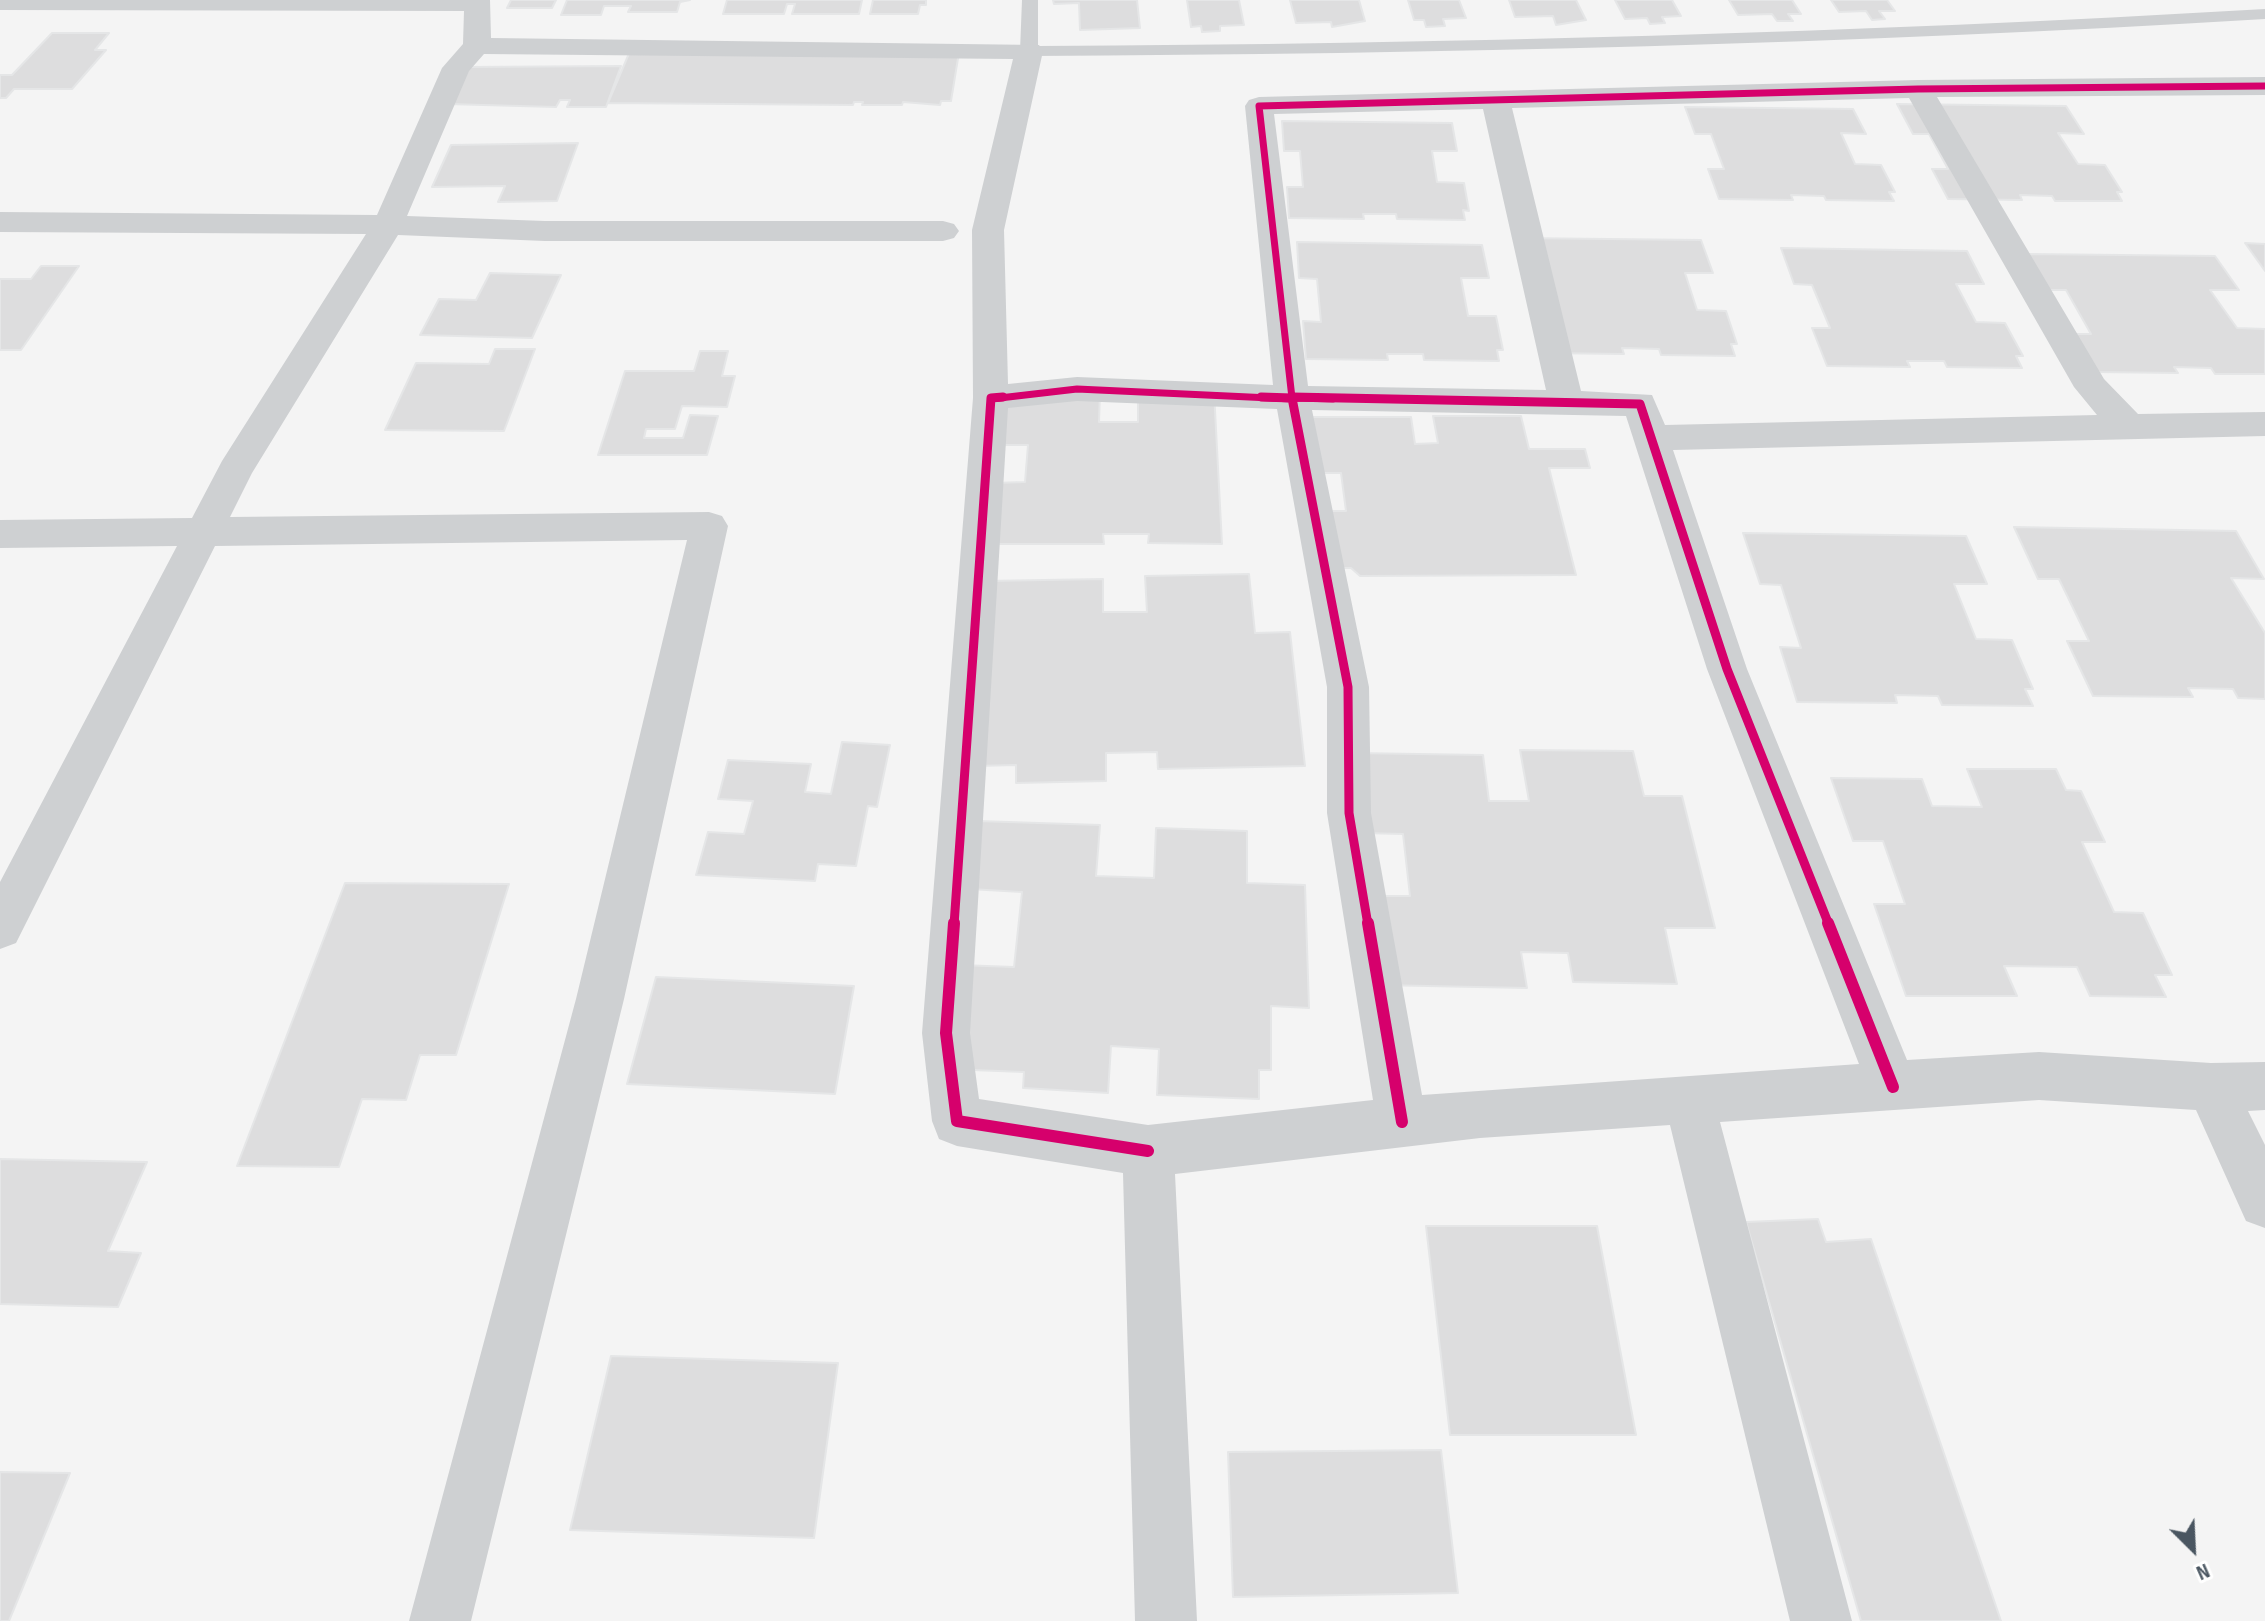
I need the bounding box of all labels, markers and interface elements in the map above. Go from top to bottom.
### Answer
north arrow [2153,1509,2233,1589]
text: N [2192,1557,2214,1586]

